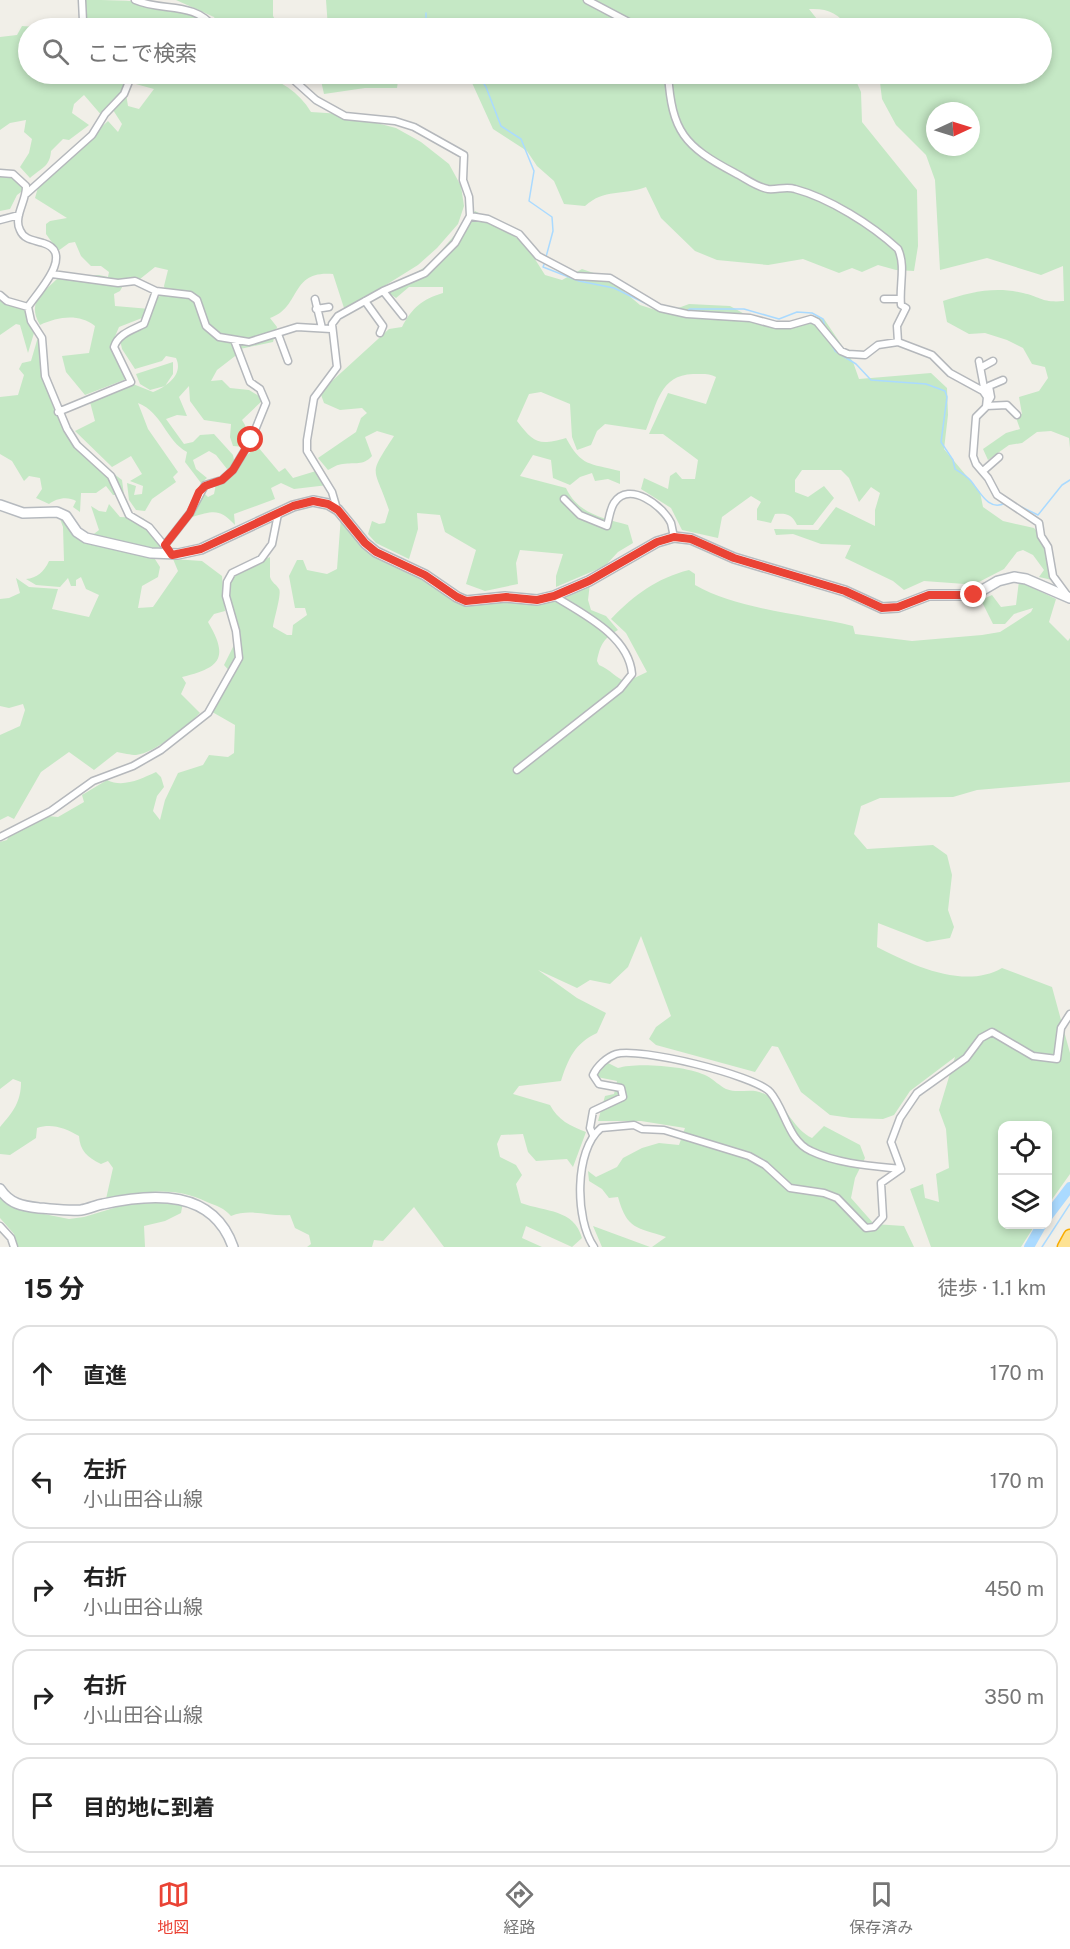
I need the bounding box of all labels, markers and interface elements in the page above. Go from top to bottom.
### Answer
search box [18,18,1052,84]
icon: search [39,35,72,68]
text: ここで検索 [87,40,197,66]
north arrow [926,102,980,156]
route start [237,426,263,452]
route end [960,581,986,607]
map controls [998,1121,1052,1229]
button: locate [998,1121,1052,1175]
button: layers [998,1175,1052,1229]
text: 15 分 [24,1273,85,1304]
text: 徒歩 · 1.1 km [938,1276,1046,1300]
icon: ahead [26,1357,59,1390]
text: 170 m [990,1361,1044,1385]
text: 直進 [83,1362,127,1388]
text: 左折 [83,1456,127,1482]
icon: left [26,1465,59,1498]
text: 170 m [990,1469,1044,1493]
text: 小山田谷山線 [83,1487,203,1511]
text: 右折 [83,1564,127,1590]
icon: right [26,1573,59,1606]
text: 450 m [984,1577,1044,1601]
text: 小山田谷山線 [83,1595,203,1619]
text: 右折 [83,1672,127,1698]
icon: right [26,1681,59,1714]
text: 350 m [984,1685,1044,1709]
text: 小山田谷山線 [83,1703,203,1727]
icon: arrive [26,1789,59,1822]
text: 目的地に到着 [83,1794,215,1820]
tab: 地図 [157,1878,190,1938]
tab: 経路 [503,1878,536,1938]
tab: 保存済み [849,1878,913,1938]

